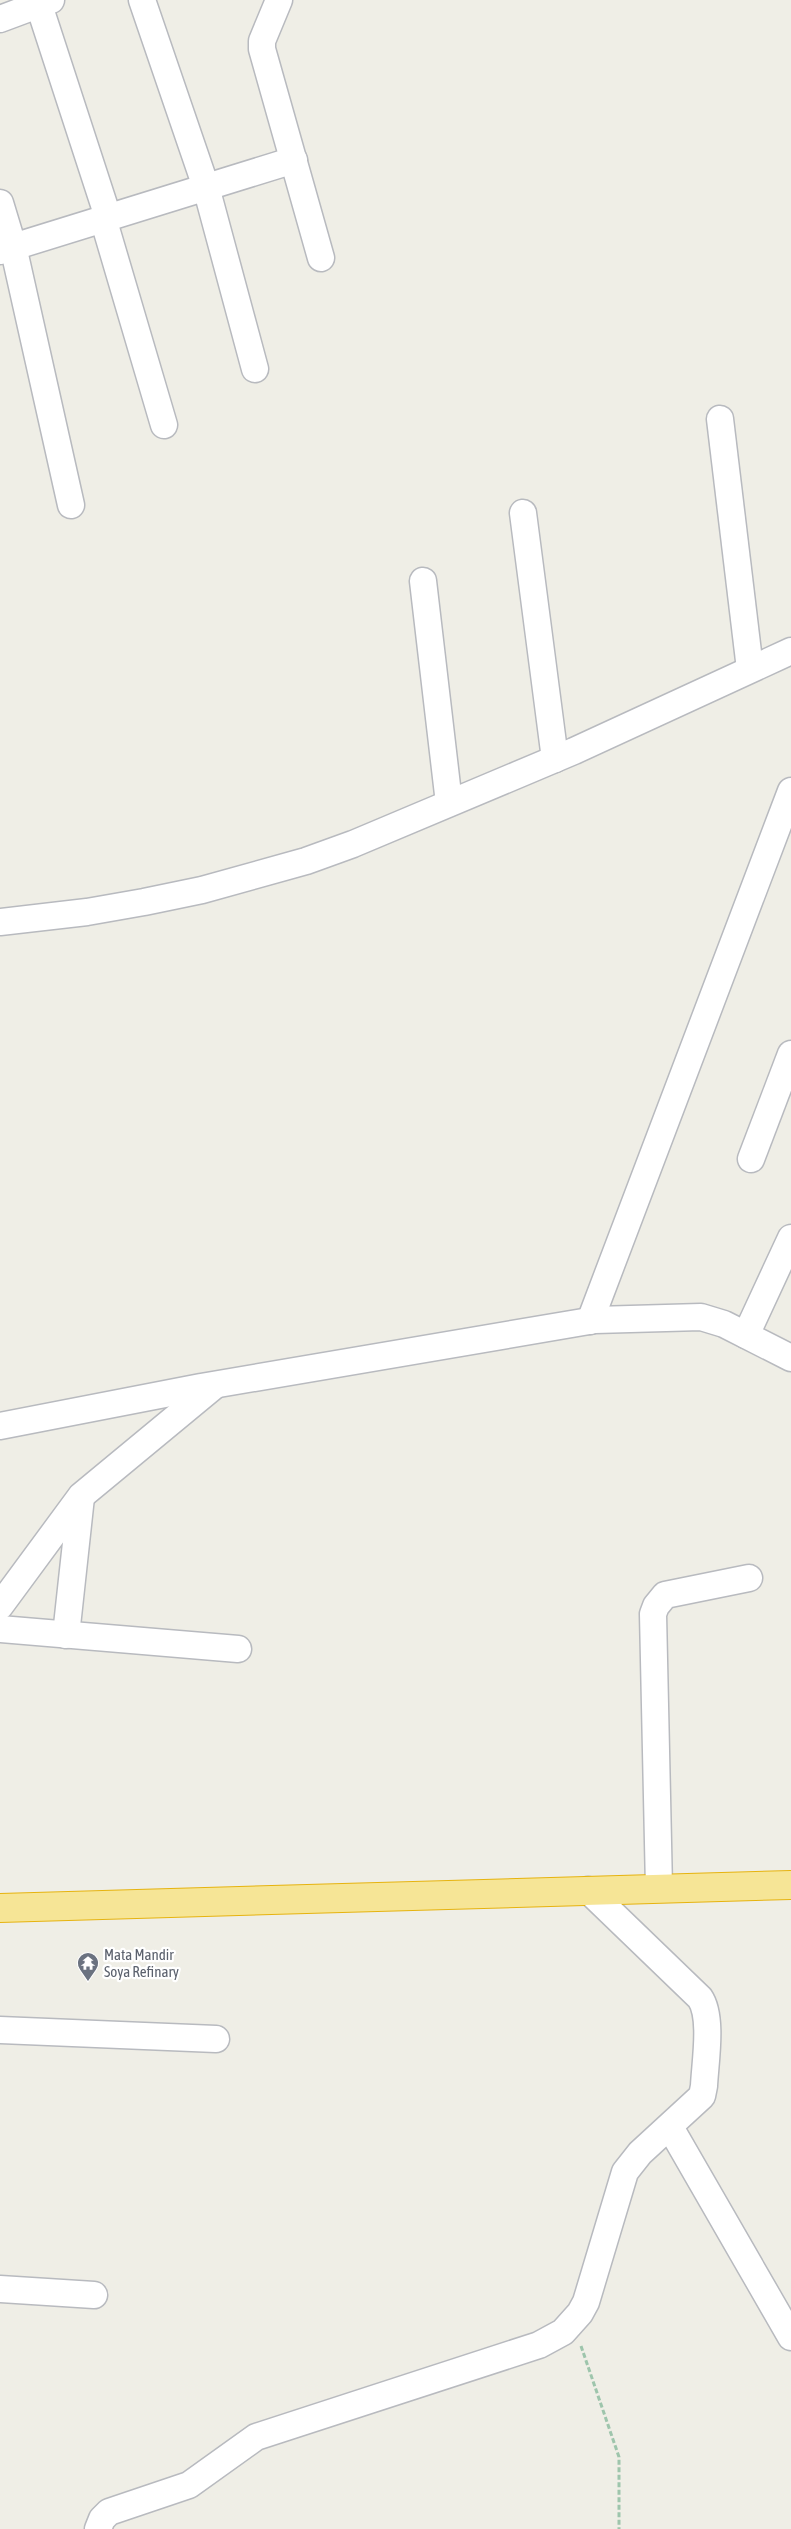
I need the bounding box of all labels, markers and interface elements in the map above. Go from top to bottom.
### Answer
place label: Mata Mandir Soya Refinary [104,1946,179,1980]
temple icon: Mata Mandir Soya Refinary [76,1951,100,1982]

